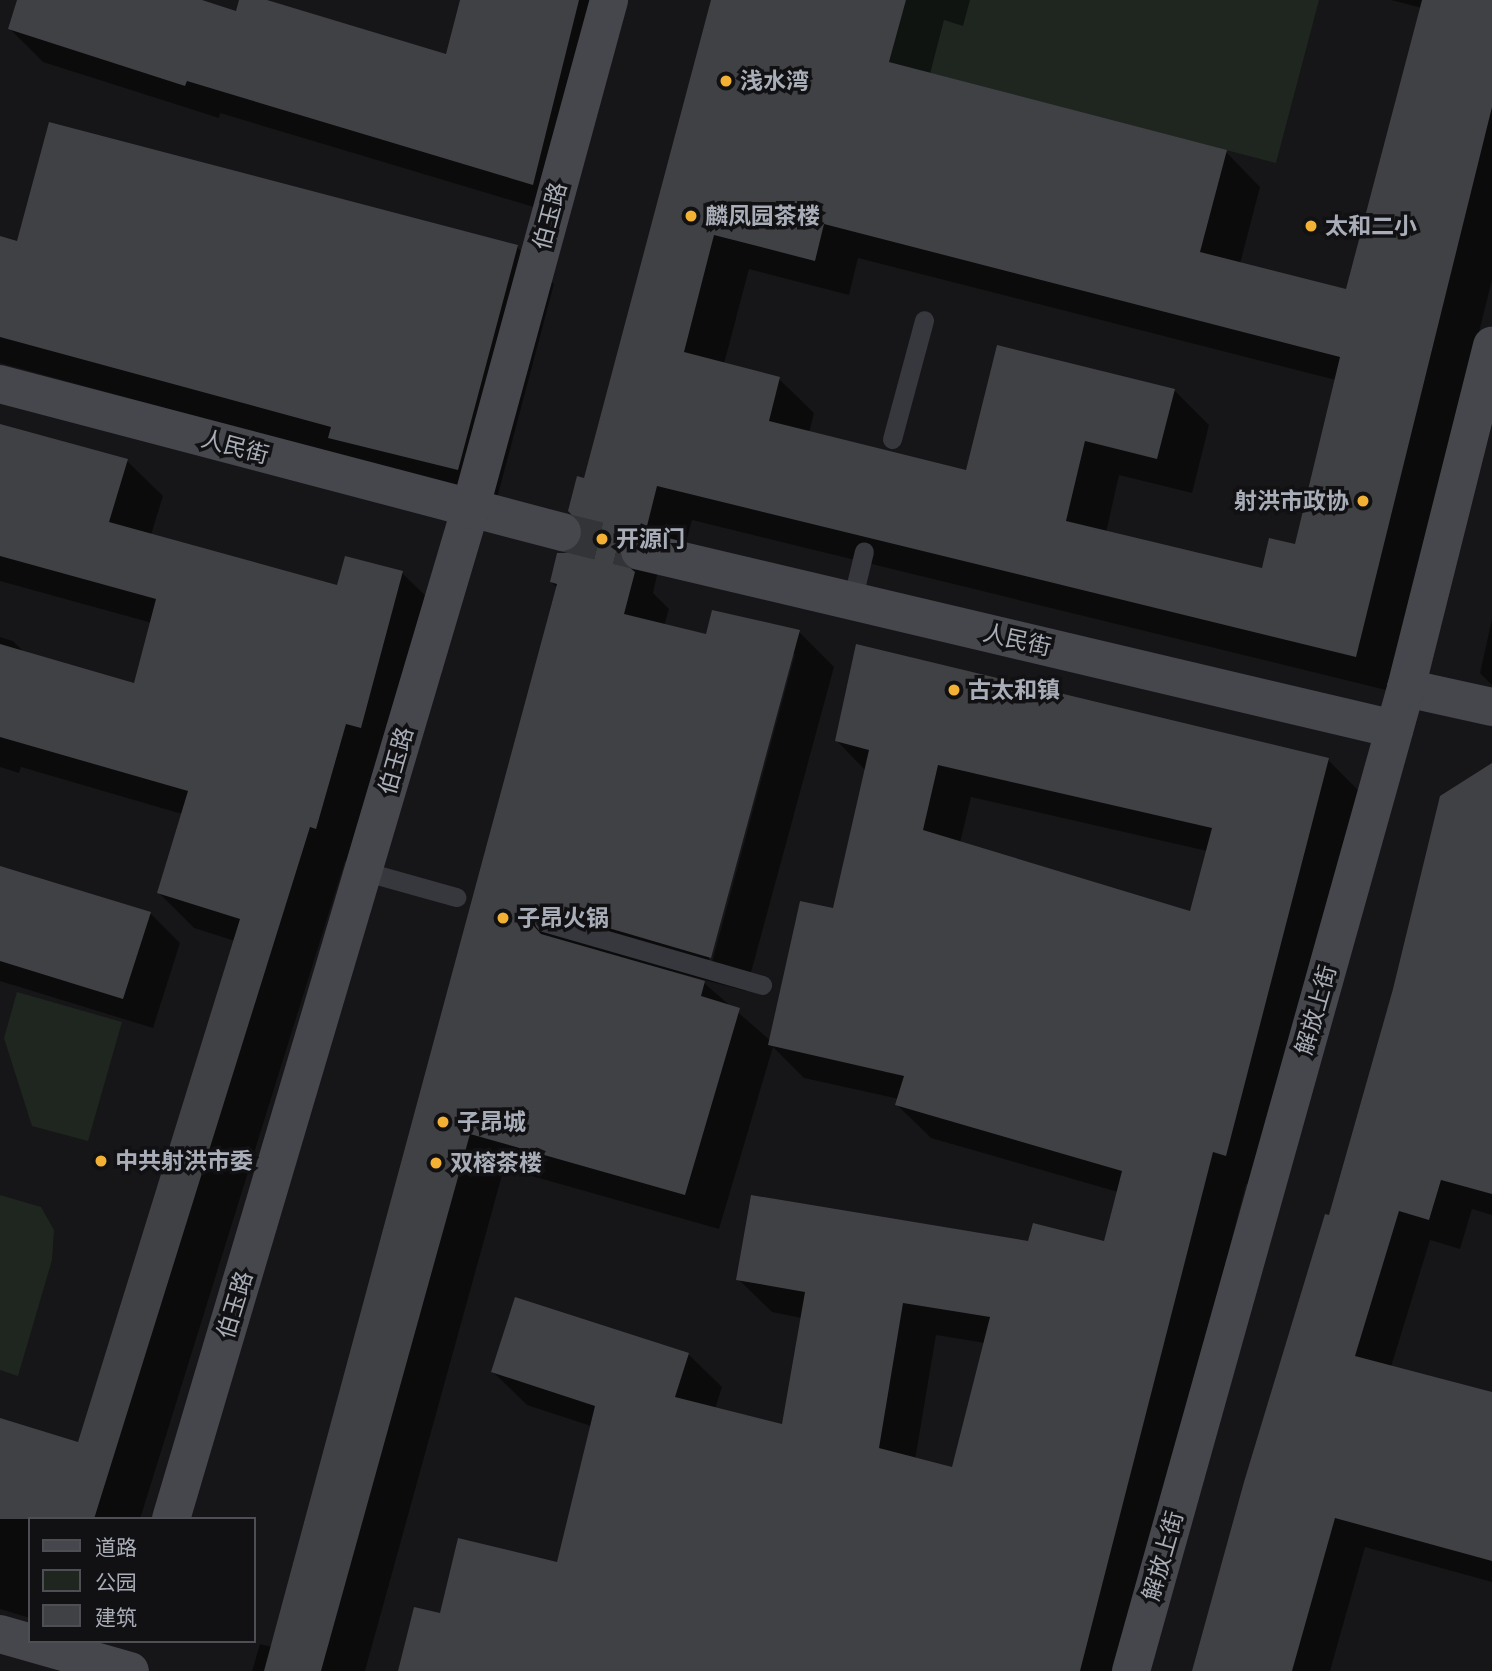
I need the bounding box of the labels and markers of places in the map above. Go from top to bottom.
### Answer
place label: 浅水湾 [740,67,809,95]
marker: 浅水湾 [718,73,734,89]
place label: 麟凤园茶楼 [705,202,820,230]
marker: 麟凤园茶楼 [683,208,699,224]
place label: 太和二小 [1325,212,1417,240]
marker: 太和二小 [1303,218,1319,234]
place label: 射洪市政协 [1234,487,1349,515]
marker: 射洪市政协 [1355,493,1371,509]
place label: 开源门 [616,525,685,553]
marker: 开源门 [594,531,610,547]
place label: 古太和镇 [968,676,1060,704]
marker: 古太和镇 [946,682,962,698]
place label: 子昂火锅 [517,904,609,932]
marker: 子昂火锅 [495,910,511,926]
place label: 子昂城 [457,1108,526,1136]
marker: 子昂城 [435,1114,451,1130]
place label: 中共射洪市委 [115,1147,253,1175]
place label: 双榕茶楼 [450,1149,542,1177]
marker: 中共射洪市委 [93,1153,109,1169]
marker: 双榕茶楼 [428,1155,444,1171]

